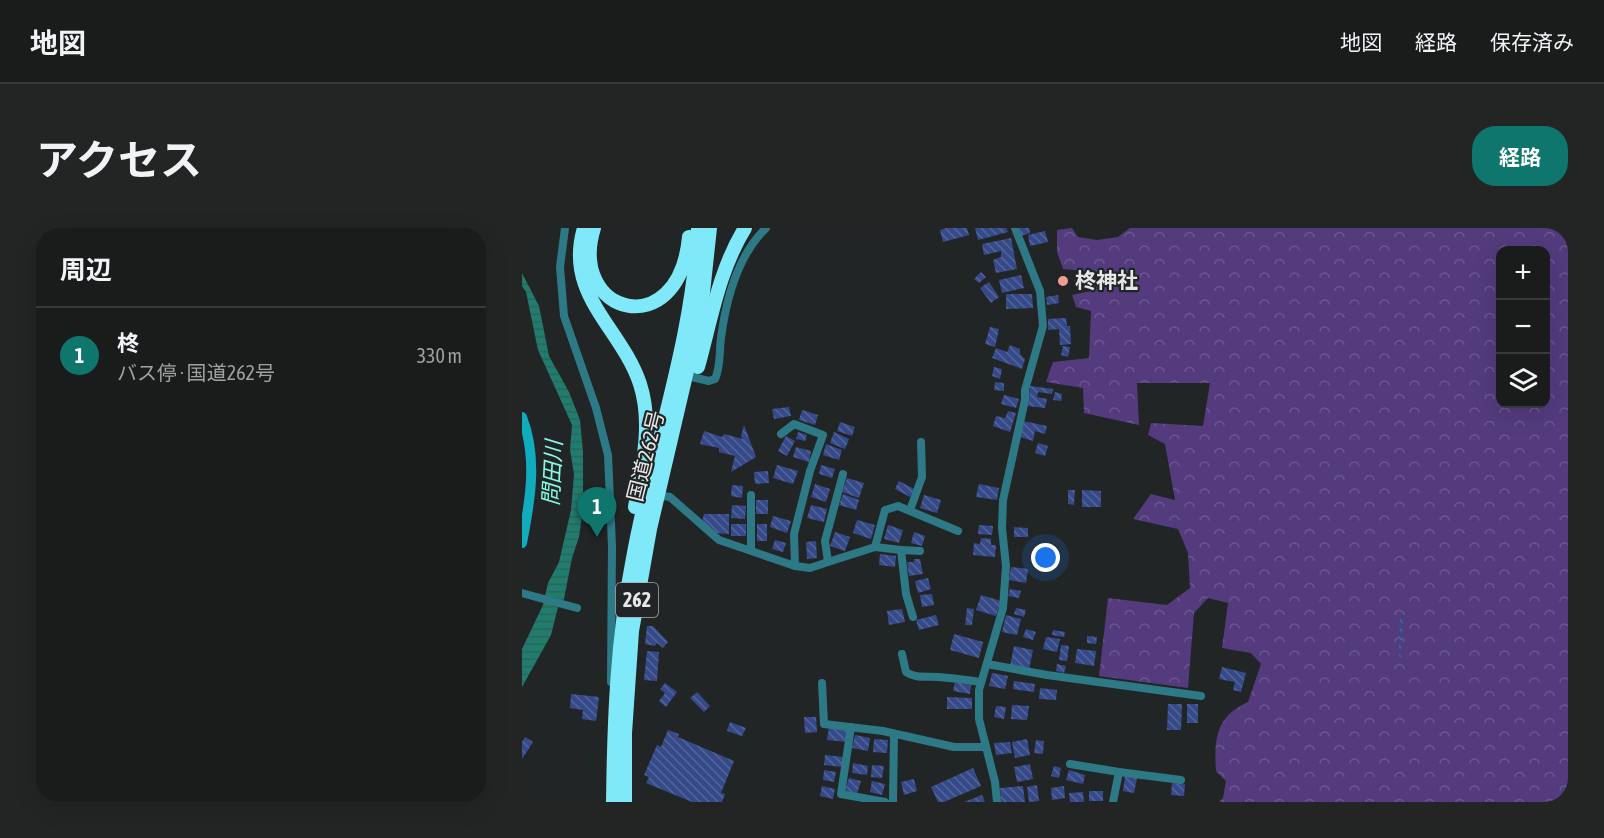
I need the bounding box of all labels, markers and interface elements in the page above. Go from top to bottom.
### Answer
text: 地図 [30,27,86,59]
text: 地図 [1340,30,1382,54]
text: 経路 [1415,30,1457,54]
text: 保存済み [1490,30,1574,54]
button: 経路 [1472,126,1568,186]
text: アクセス [36,136,202,184]
map controls [1496,246,1550,408]
button: + [1496,246,1550,300]
text: 周辺 [60,255,112,285]
place label: 柊神社 [1075,268,1138,292]
marker: 柊神社 [1056,274,1070,288]
button: − [1496,300,1550,354]
text: 柊 [117,330,139,356]
text: 1 [75,344,84,367]
text: 330 m [417,344,462,367]
button: layers [1496,354,1550,408]
text: バス停 · 国道262号 [117,361,275,384]
street label: 国道262号 [622,408,668,504]
water label: 問田川 [537,437,567,507]
pin: 1 [578,488,616,537]
your location [1031,543,1060,572]
road number: 262 [616,583,658,617]

